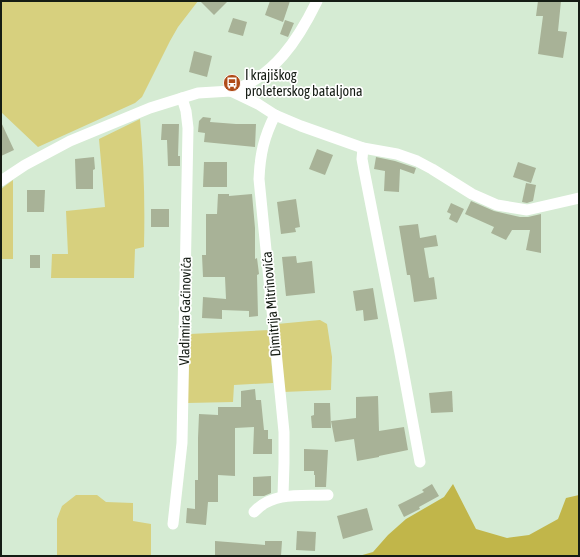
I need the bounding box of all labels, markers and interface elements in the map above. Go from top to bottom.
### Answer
place label: I krajiškog proleterskog bataljona [245,67,363,99]
bus stop icon: I krajiškog proleterskog bataljona [222,73,242,93]
street label: Dimitrija Mitrinovića [258,251,284,357]
street label: Vladimira Gaćinovića [176,256,194,366]

